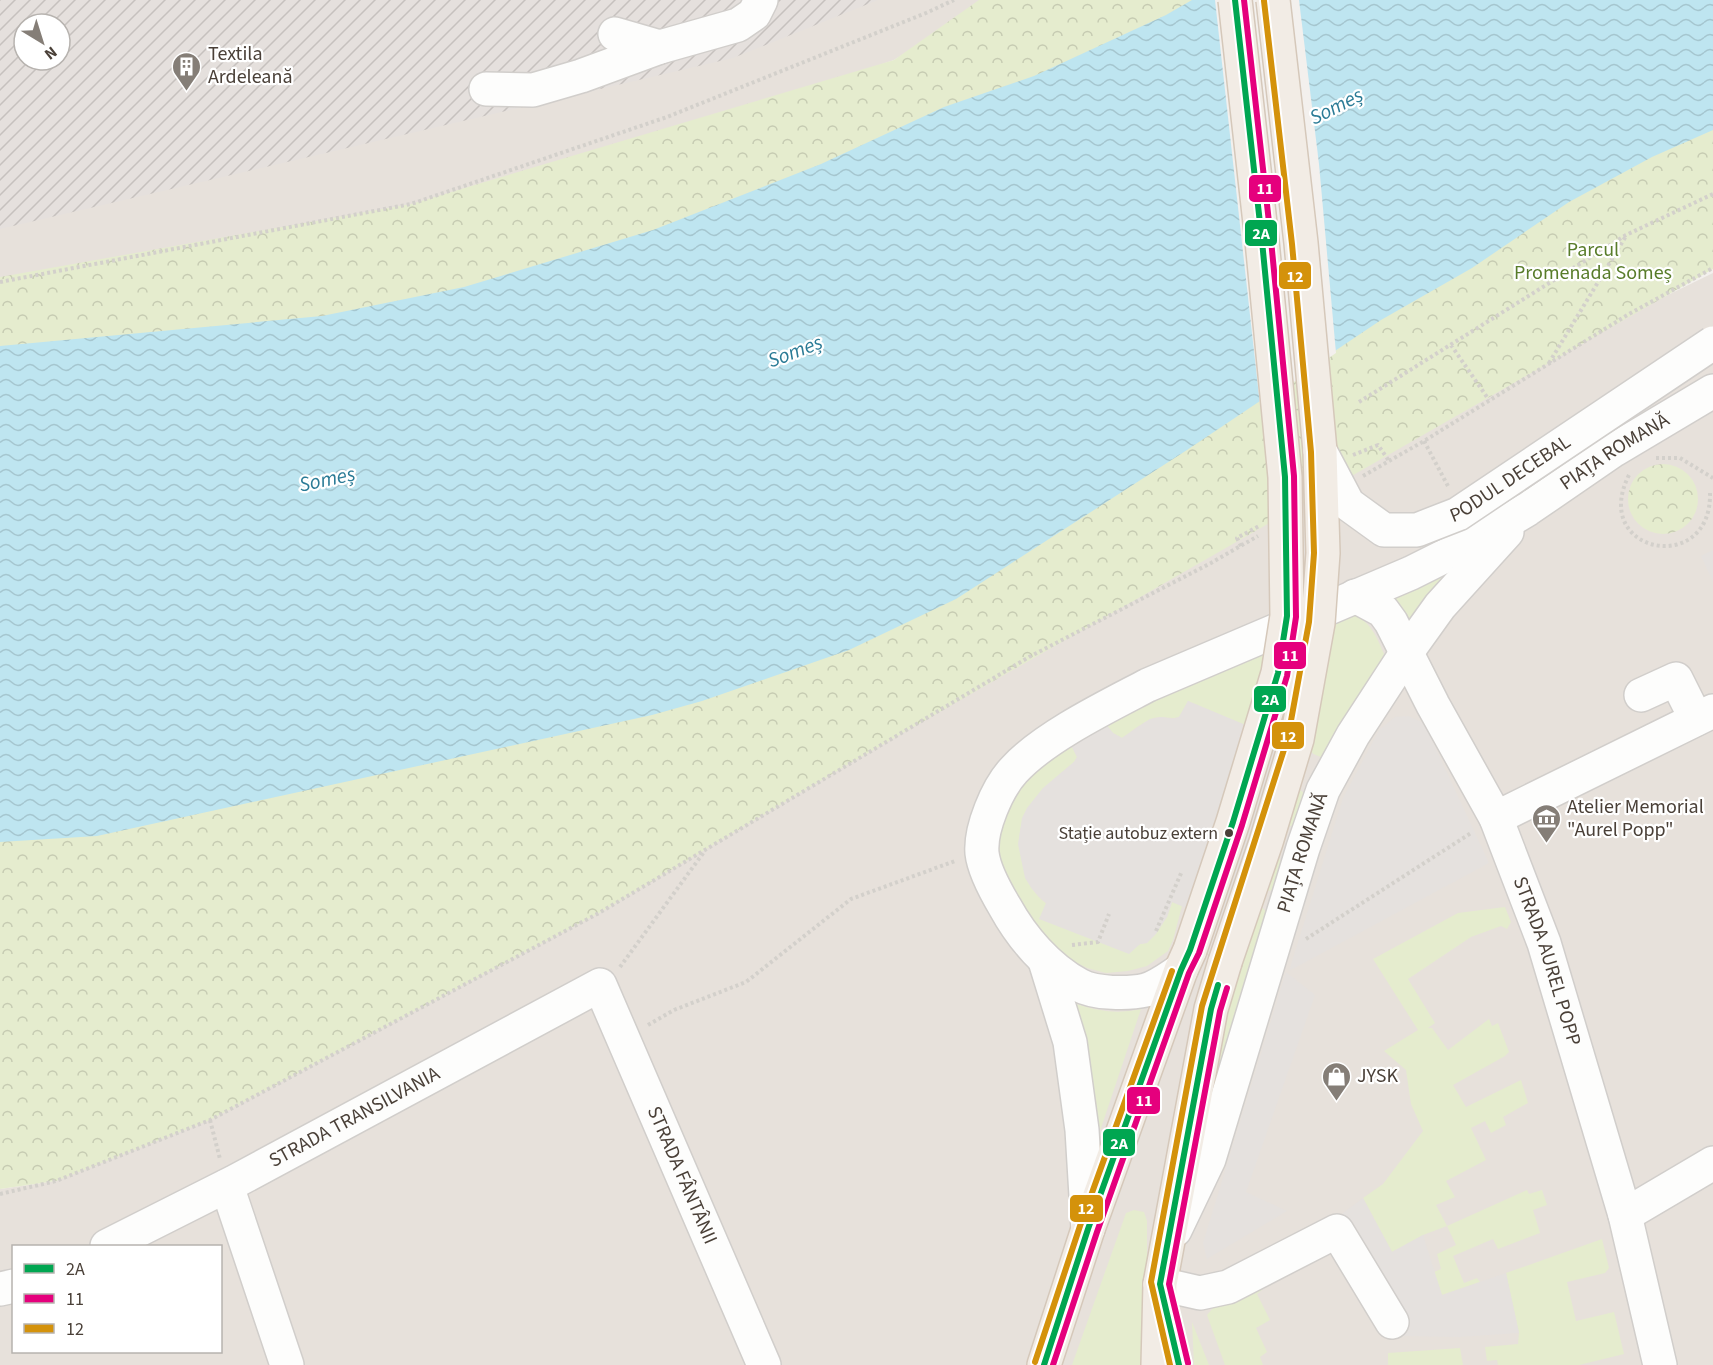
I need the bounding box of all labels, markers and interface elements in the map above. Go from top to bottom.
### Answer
north arrow [12,12,72,72]
place label: Textila Ardeleană [208,40,292,91]
text: N [40,41,62,65]
building icon: Textila Ardeleană [171,50,203,92]
water label: Someș [1304,80,1368,132]
line badge: 11 [1248,174,1282,203]
text: 11 [1257,178,1273,200]
line badge: 2A [1244,219,1278,247]
text: 2A [1252,223,1271,245]
park label: Parcul Promenada Someș [1514,236,1672,287]
line badge: 12 [1278,261,1312,290]
text: 12 [1287,266,1303,288]
water label: Someș [763,327,827,375]
street label: PIAȚA ROMANĂ [1554,406,1675,497]
street label: PODUL DECEBAL [1446,428,1576,530]
water label: Someș [296,458,358,500]
line badge: 11 [1273,641,1307,670]
text: 11 [1282,645,1298,667]
line badge: 2A [1253,685,1287,713]
text: 2A [1261,689,1280,711]
line badge: 12 [1271,721,1305,750]
text: 12 [1280,726,1296,748]
street label: PIAȚA ROMANĂ [1270,789,1335,916]
place label: Atelier Memorial "Aurel Popp" [1567,793,1704,844]
museum icon: Atelier Memorial "Aurel Popp" [1530,802,1562,844]
place label: Stație autobuz extern [1059,821,1218,846]
marker: Stație autobuz extern [1223,827,1235,839]
street label: STRADA AUREL POPP [1506,873,1588,1049]
street label: STRADA TRANSILVANIA [264,1060,445,1175]
shop icon: JYSK [1320,1060,1352,1102]
place label: JYSK [1357,1062,1398,1090]
line badge: 11 [1126,1086,1161,1115]
text: 11 [1136,1090,1152,1112]
street label: STRADA FÂNTÂNII [640,1102,724,1248]
line badge: 2A [1102,1128,1136,1157]
text: 2A [1110,1133,1129,1155]
line badge: 12 [1069,1194,1104,1223]
text: 12 [1078,1198,1094,1220]
legend [12,1245,222,1353]
text: 2A [66,1257,85,1282]
text: 11 [66,1287,84,1312]
text: 12 [66,1317,84,1342]

